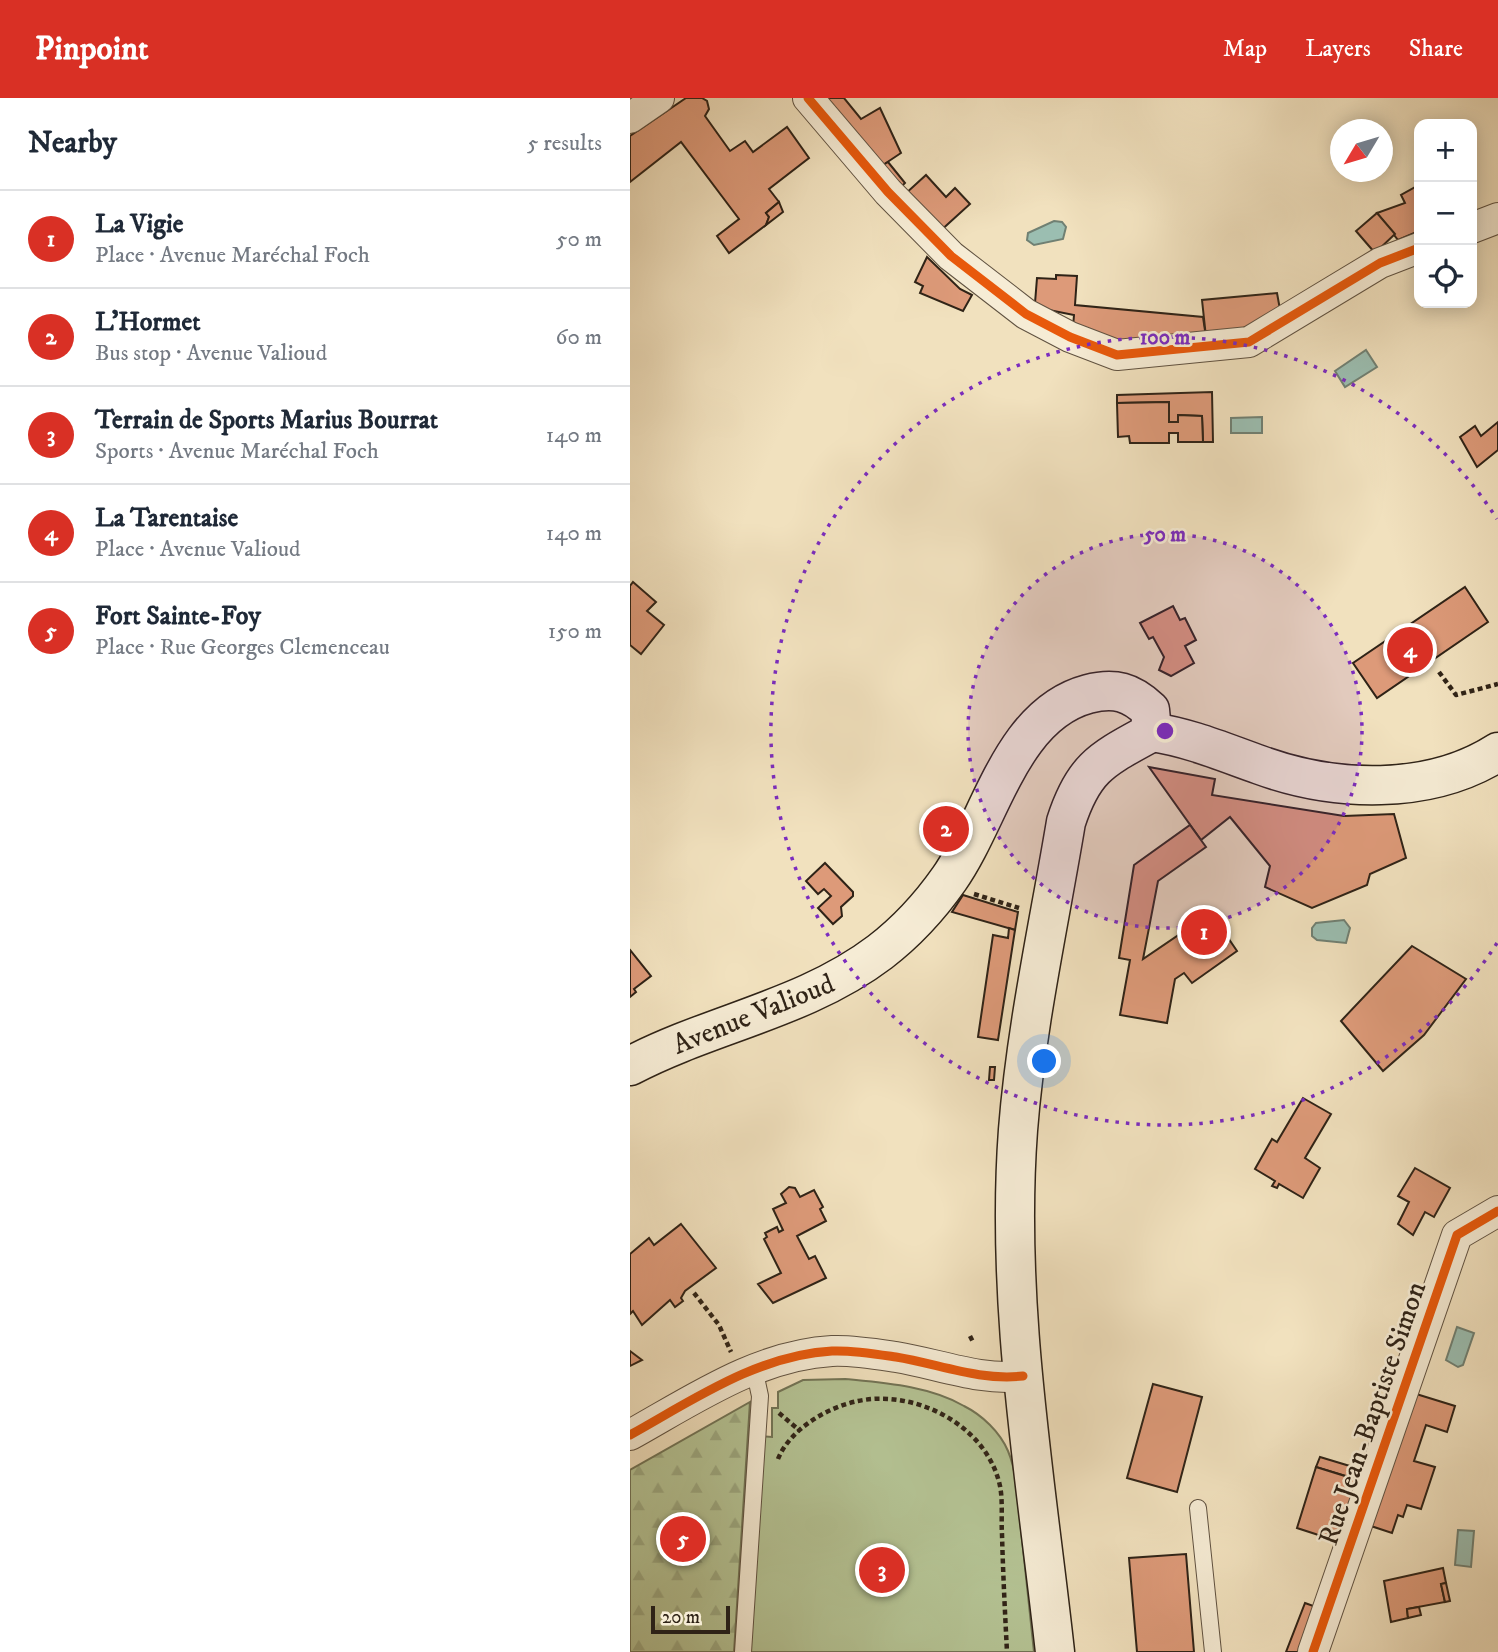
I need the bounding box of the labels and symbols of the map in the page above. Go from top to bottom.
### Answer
north arrow [1330,119,1393,182]
text: 100 m [1140,325,1190,351]
text: 50 m [1143,522,1186,548]
pin: 4 [1387,624,1433,676]
centre of rings [1153,719,1177,743]
pin: 2 [923,803,969,855]
pin: 1 [1181,906,1227,958]
street label: Avenue Valioud [668,966,840,1063]
your location [1027,1044,1061,1078]
street label: Rue Jean-Baptiste Simon [1311,1277,1434,1550]
pin: 5 [660,1513,706,1565]
pin: 3 [859,1544,905,1596]
scale bar [651,1603,730,1635]

